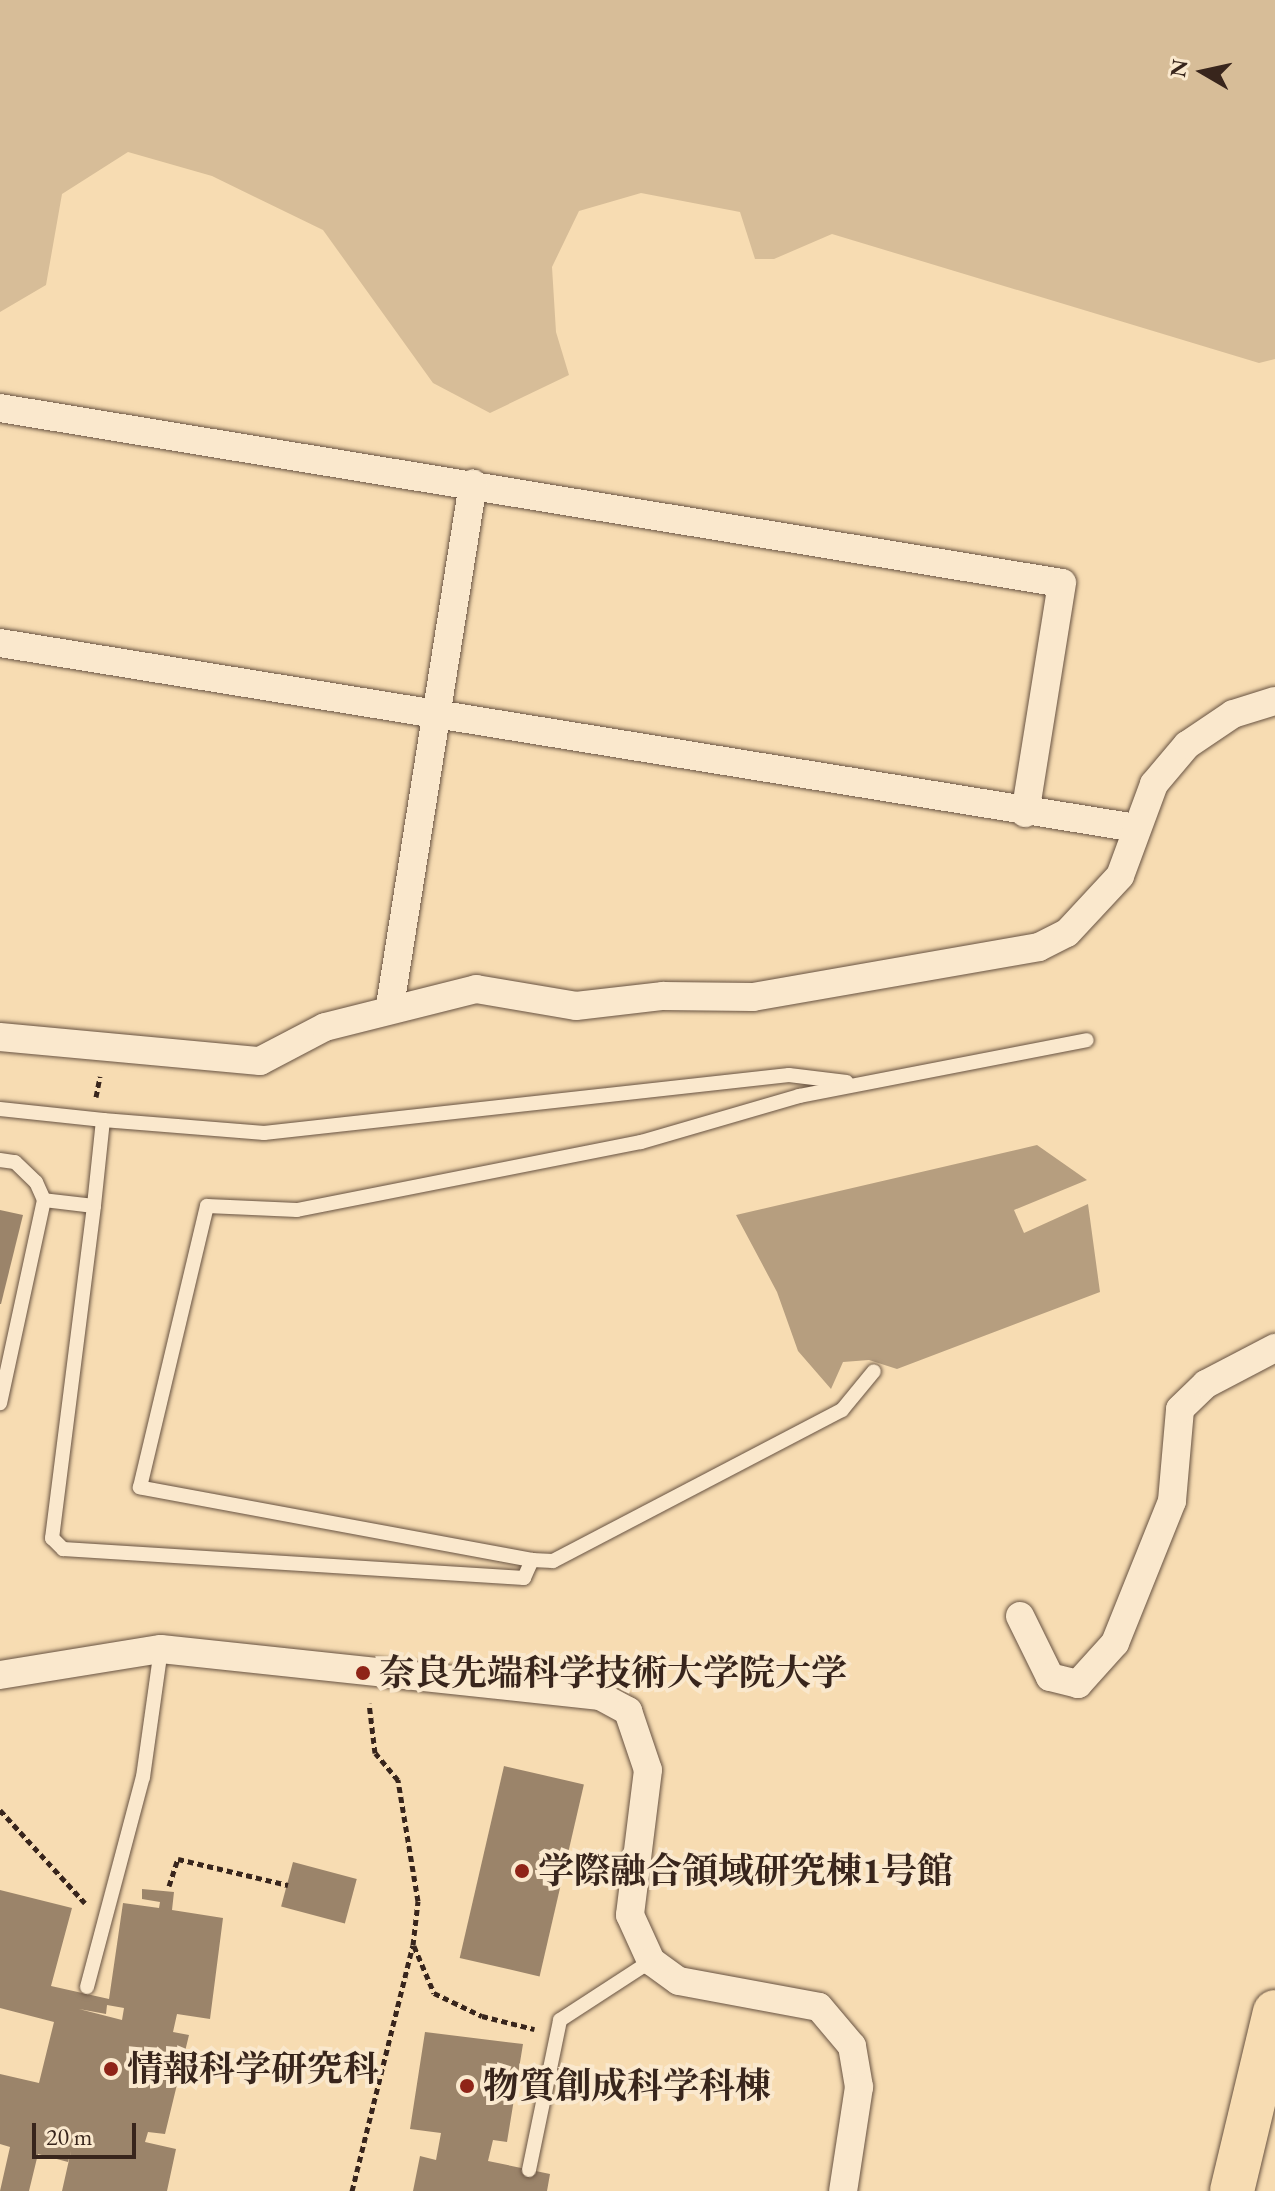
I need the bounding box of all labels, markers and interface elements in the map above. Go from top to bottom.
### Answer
north arrow [1163,32,1243,112]
text: N [1163,57,1195,79]
place label: 奈良先端科学技術大学院大学 [379,1651,847,1695]
marker: 奈良先端科学技術大学院大学 [354,1664,372,1682]
place label: 学際融合領域研究棟1号館 [538,1849,953,1893]
marker: 学際融合領域研究棟1号館 [513,1862,531,1880]
place label: 情報科学研究科 [127,2047,379,2091]
marker: 情報科学研究科 [102,2060,120,2078]
place label: 物質創成科学科棟 [483,2064,771,2108]
marker: 物質創成科学科棟 [458,2077,476,2095]
scale bar [36,2107,140,2157]
text: 20 m [46,2121,93,2152]

